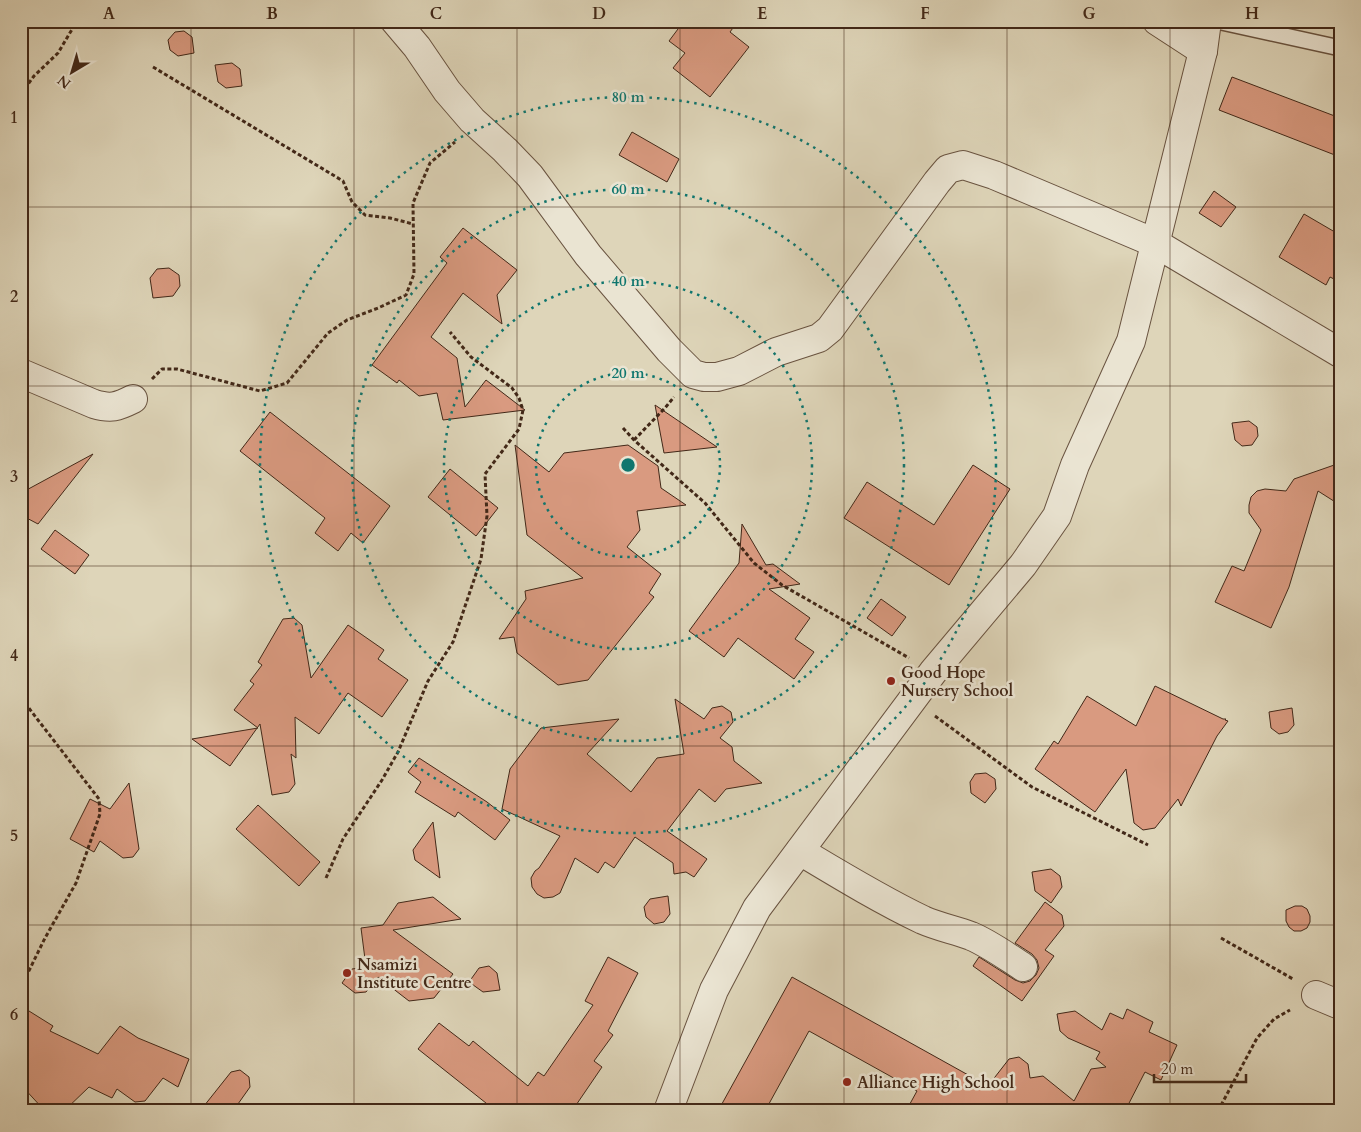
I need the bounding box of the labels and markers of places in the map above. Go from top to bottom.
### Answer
centre of rings [619,456,637,474]
place label: Good Hope Nursery School [901,662,1014,702]
marker: Good Hope Nursery School [885,675,897,687]
place label: Nsamizi Institute Centre [357,954,472,994]
marker: Nsamizi Institute Centre [341,967,353,979]
place label: Alliance High School [857,1072,1015,1094]
marker: Alliance High School [841,1076,853,1088]

